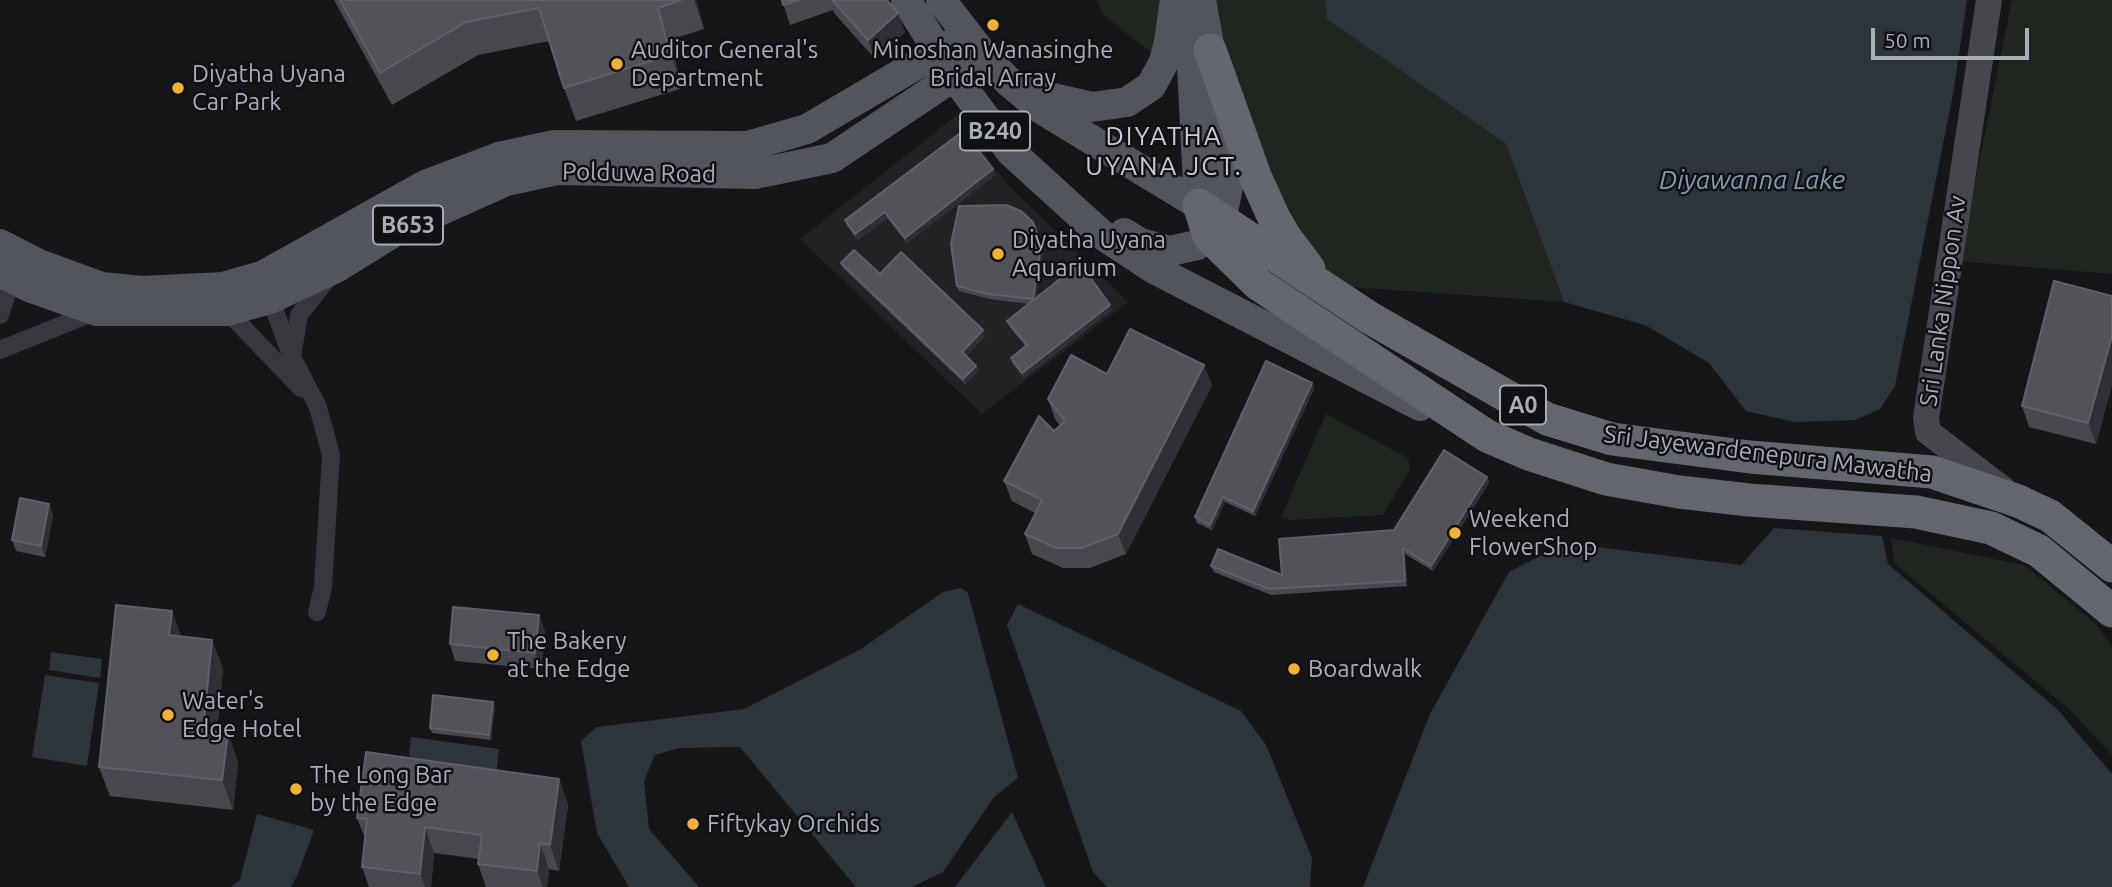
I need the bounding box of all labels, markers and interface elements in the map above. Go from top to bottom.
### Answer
scale bar [1874,14,2032,58]
marker: Minoshan Wanasinghe Bridal Array [985,17,1001,33]
text: 50 m [1884,28,1931,52]
place label: Auditor General's Department [631,36,818,92]
place label: Minoshan Wanasinghe Bridal Array [873,36,1113,92]
marker: Auditor General's Department [609,56,625,72]
place label: Diyatha Uyana Car Park [192,60,346,116]
marker: Diyatha Uyana Car Park [170,80,186,96]
road number: B240 [960,112,1030,150]
district label: DIYATHA UYANA JCT. [1086,120,1242,182]
street label: Polduwa Road [562,157,716,189]
water label: Diyawanna Lake [1659,164,1845,196]
street label: Sri Lanka Nippon Av [1914,194,1972,408]
road number: B653 [373,206,443,244]
place label: Diyatha Uyana Aquarium [1012,226,1166,282]
marker: Diyatha Uyana Aquarium [990,246,1006,262]
road number: A0 [1500,386,1546,424]
street label: Sri Jayewardenepura Mawatha [1602,420,1934,488]
place label: Weekend FlowerShop [1469,505,1597,561]
marker: Weekend FlowerShop [1447,525,1463,541]
place label: The Bakery at the Edge [507,627,630,683]
marker: The Bakery at the Edge [485,647,501,663]
place label: Boardwalk [1308,655,1422,683]
marker: Boardwalk [1286,661,1302,677]
place label: Water's Edge Hotel [182,687,302,743]
marker: Water's Edge Hotel [160,707,176,723]
place label: The Long Bar by the Edge [310,761,452,817]
marker: The Long Bar by the Edge [288,781,304,797]
place label: Fiftykay Orchids [707,810,880,838]
marker: Fiftykay Orchids [685,816,701,832]

